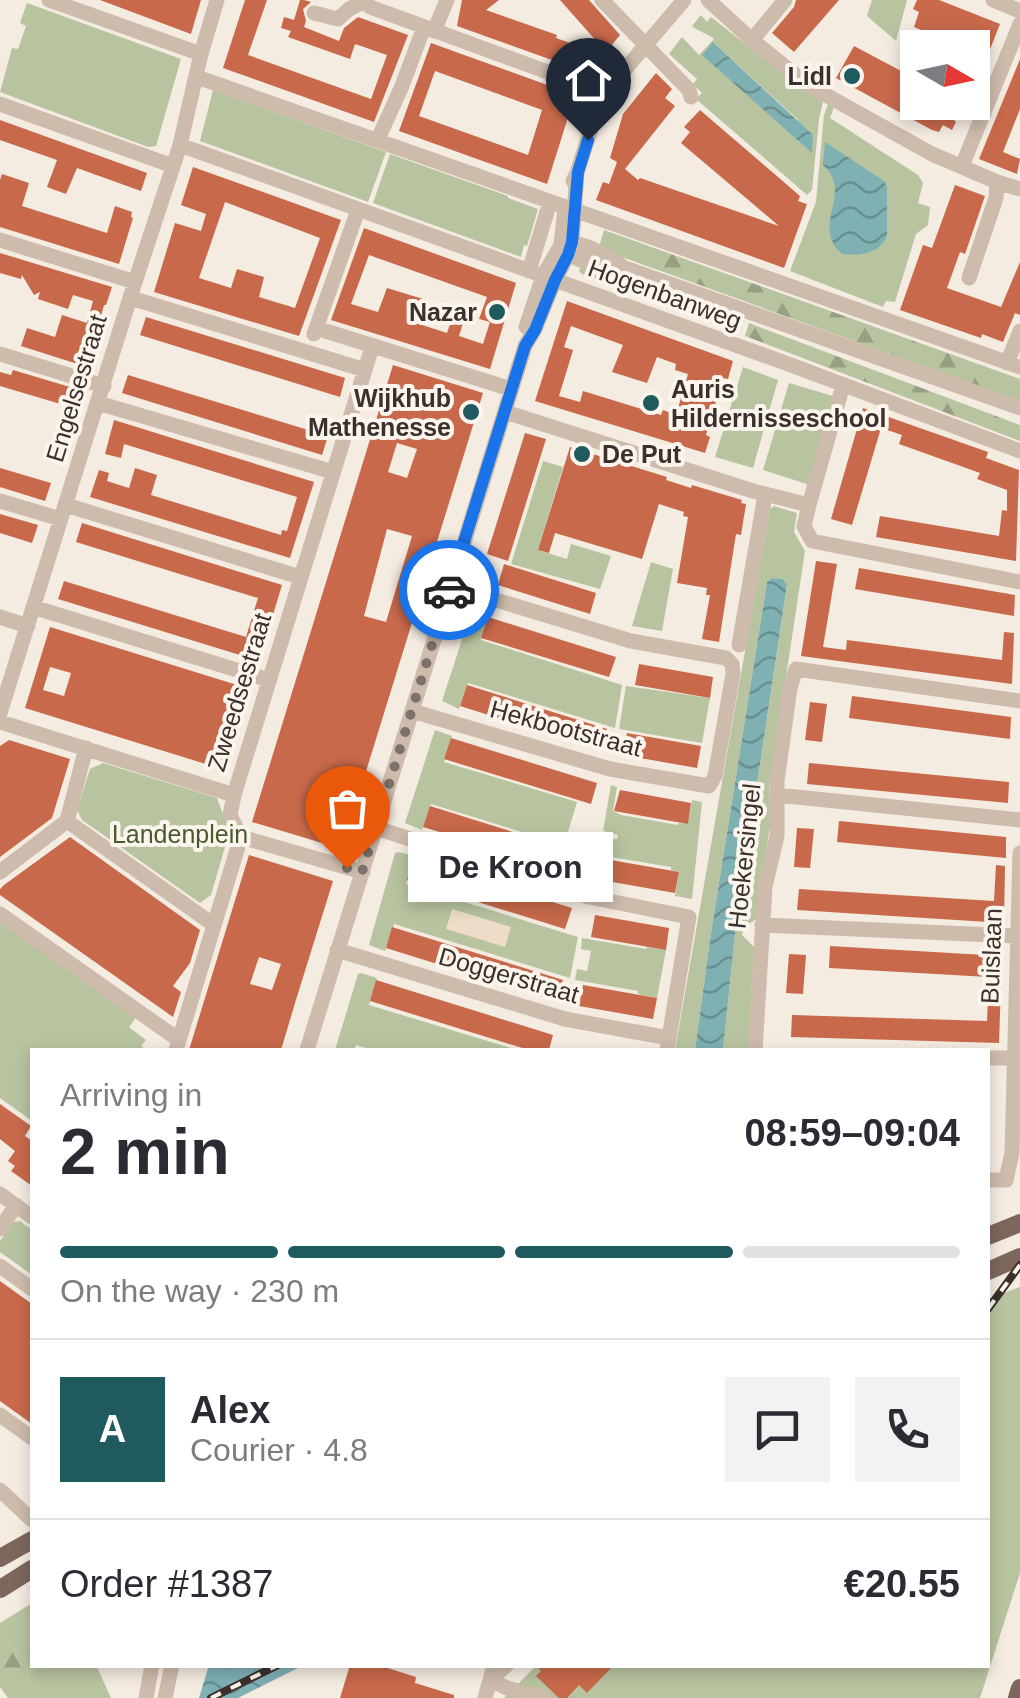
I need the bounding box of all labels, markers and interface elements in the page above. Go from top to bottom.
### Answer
north arrow [900,30,990,120]
map controls [900,30,990,120]
pin [546,38,631,141]
icon: home [561,53,616,108]
place label: Lidl [788,62,832,90]
marker: Lidl [841,65,863,87]
street label: Hogenbanweg [584,253,746,335]
place label: Nazar [409,298,477,326]
marker: Nazar [486,301,508,323]
street label: Engelsestraat [40,311,112,465]
place label: Auris Hildernisseschool [671,375,886,432]
place label: Wijkhub Mathenesse [308,384,451,441]
marker: Auris Hildernisseschool [640,392,662,414]
marker: Wijkhub Mathenesse [460,401,482,423]
place label: De Put [602,440,682,468]
marker: De Put [571,443,593,465]
courier [399,540,499,640]
icon: car [422,563,477,618]
street label: Zweedsestraat [202,609,276,774]
street label: Hekbootstraat [487,694,645,762]
pin [305,766,390,869]
icon: bag [320,781,375,836]
street label: Hoekersingel [722,782,766,930]
park label: Landenplein [112,820,248,848]
callout: De Kroon [407,833,612,903]
text: De Kroon [439,849,583,885]
street label: Buislaan [975,908,1007,1004]
street label: Doggerstraat [436,942,582,1008]
text: Arriving in [60,1077,202,1113]
text: 08:59–09:04 [744,1112,960,1154]
text: 2 min [60,1115,230,1188]
text: On the way · 230 m [60,1273,339,1309]
button: chat [725,1377,830,1482]
button: phone [855,1377,960,1482]
text: Alex [190,1389,270,1431]
text: A [99,1408,126,1450]
text: Courier · 4.8 [190,1432,368,1468]
text: Order #1387 [60,1563,273,1605]
text: €20.55 [844,1563,960,1605]

